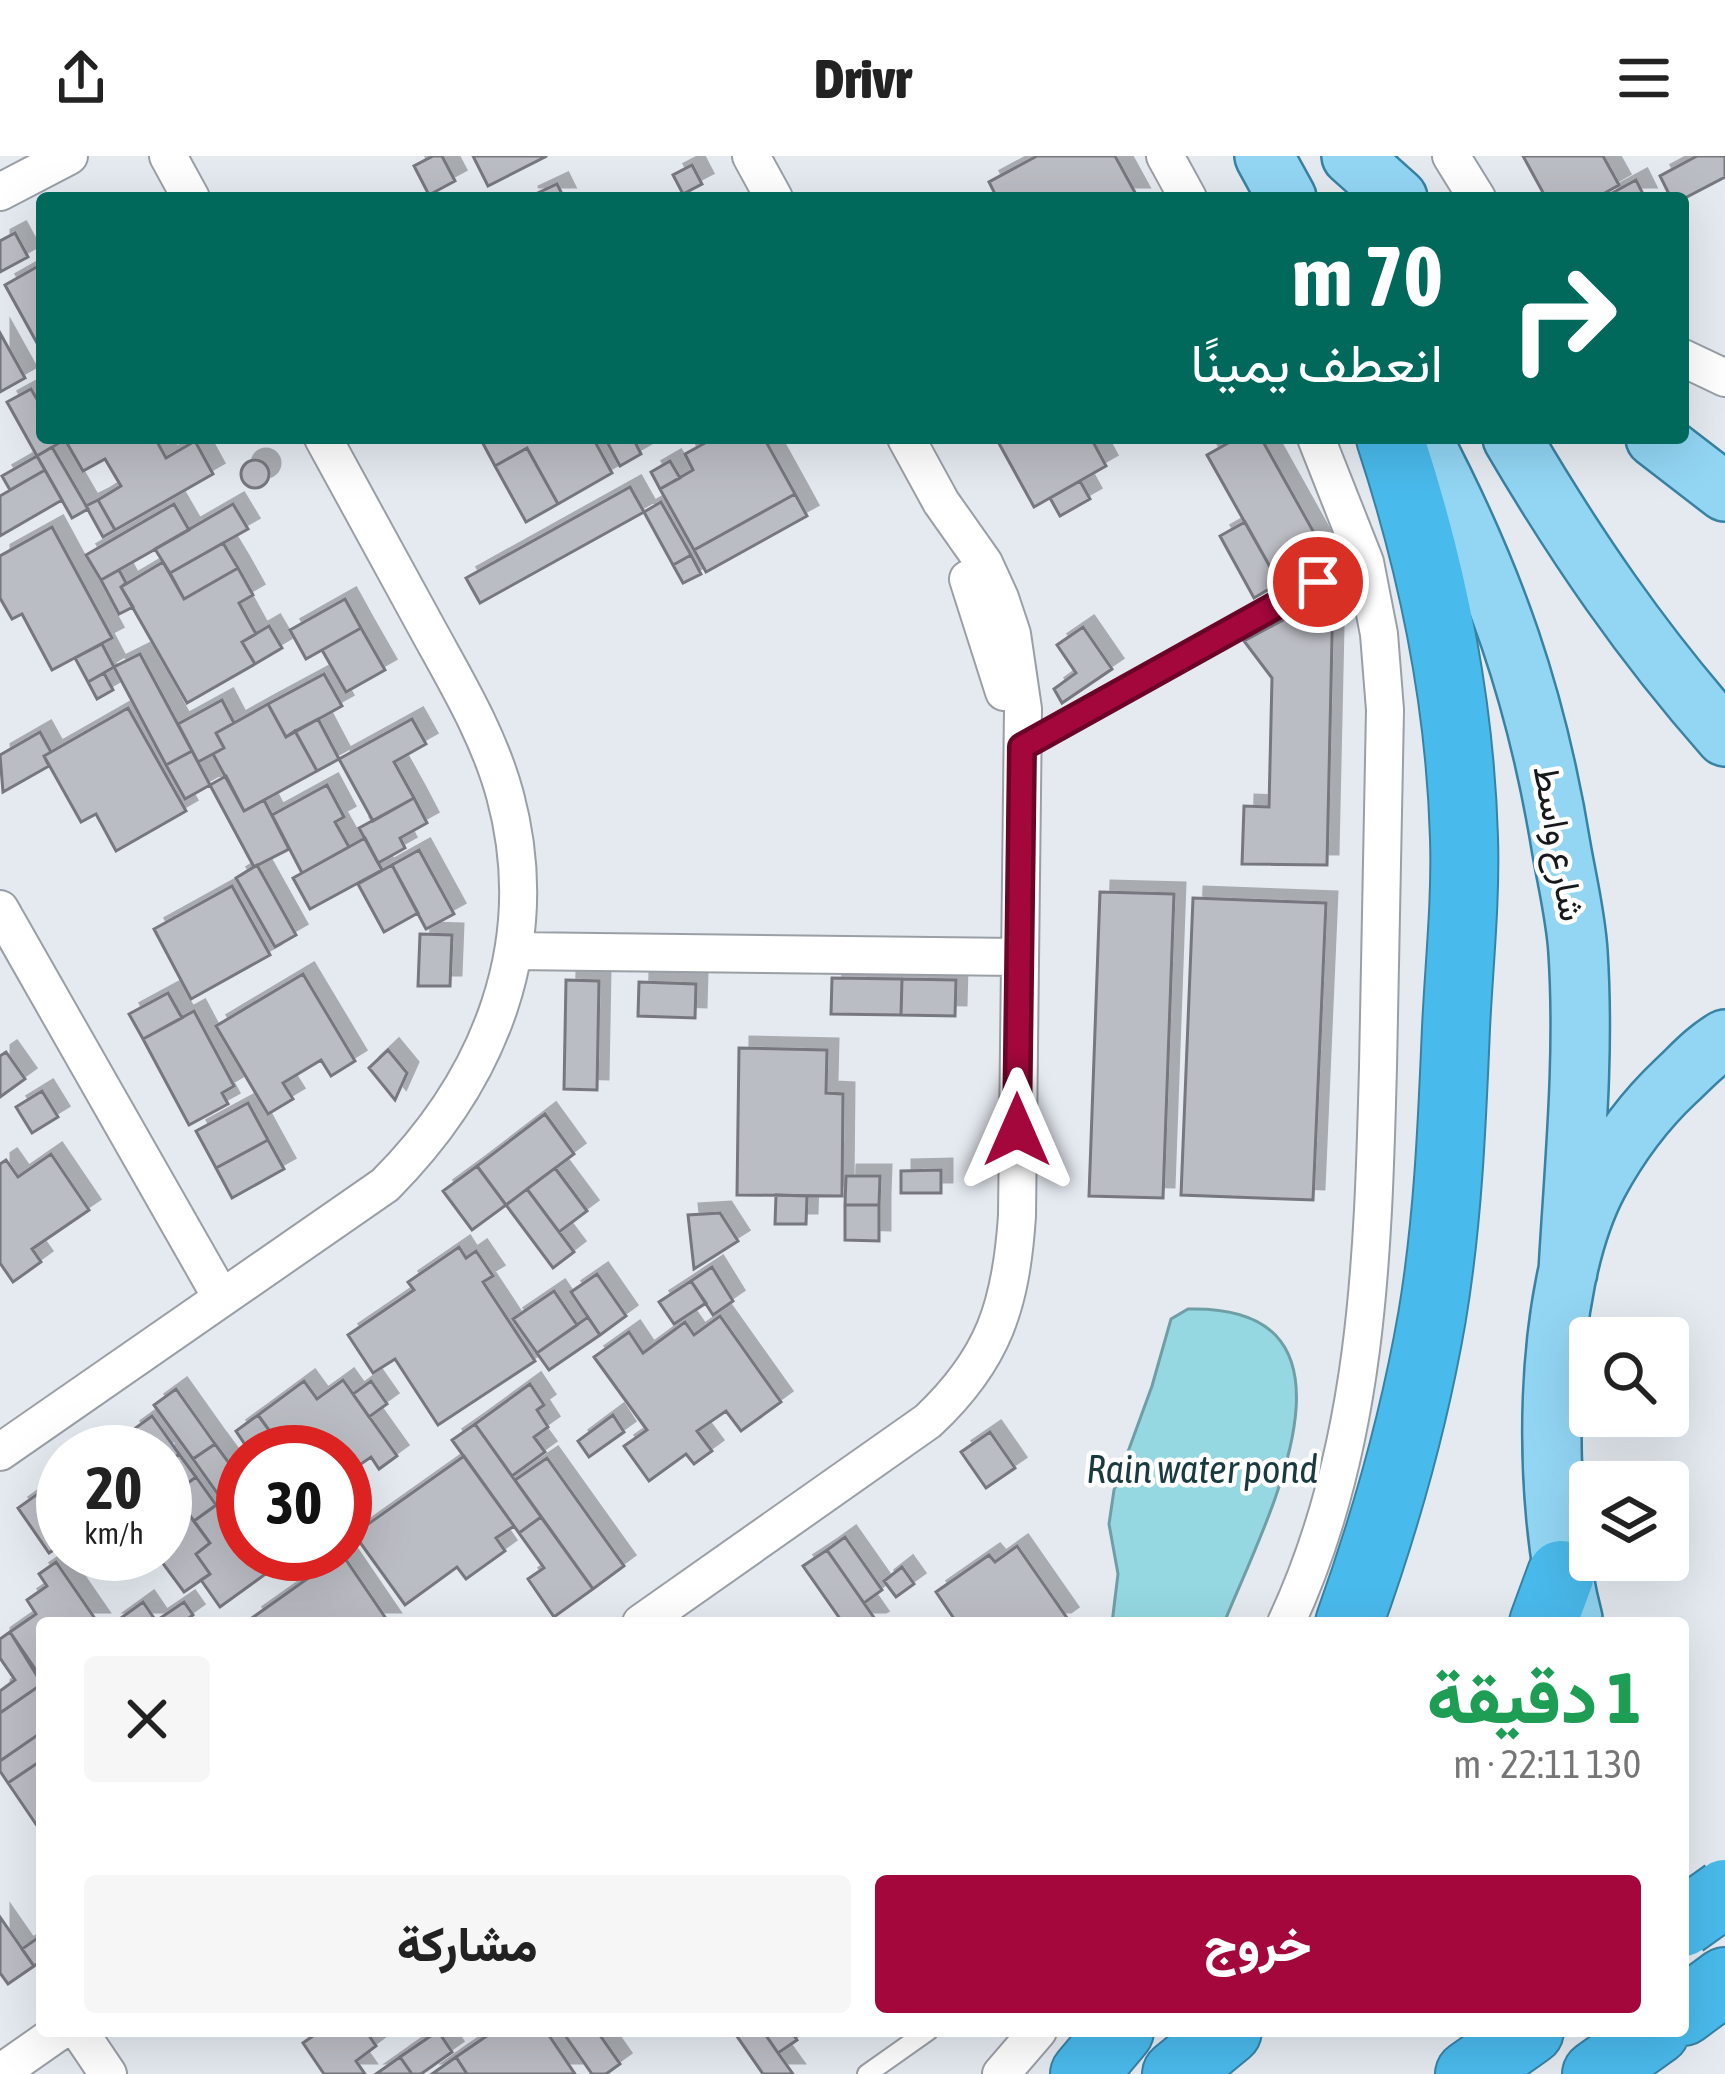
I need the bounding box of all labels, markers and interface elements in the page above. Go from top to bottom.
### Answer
icon: share [48,45,114,111]
icon: menu [1611,45,1677,111]
text: Drivr [814,48,911,109]
text: 70 m [1292,228,1443,324]
icon: right [1485,240,1641,396]
text: انعطف يمينًا [1190,332,1443,393]
pin [1267,531,1369,633]
icon: arrive [1285,549,1351,615]
street label: شارع واسط [1522,762,1594,925]
position arrow [954,1067,1080,1193]
map controls [1569,1317,1689,1581]
button: search [1569,1317,1689,1437]
speed limit sign: 30 [216,1425,372,1581]
water label: Rain water pond [1086,1447,1318,1491]
text: 20 [86,1453,142,1522]
button: layers [1569,1461,1689,1581]
text: km/h [84,1516,144,1550]
button: close [84,1656,210,1782]
text: 1 دقيقة [1427,1656,1641,1738]
text: 130 m · 22:11 [1453,1742,1641,1786]
button: مشاركة [84,1875,851,2013]
button: خروج [875,1875,1641,2013]

